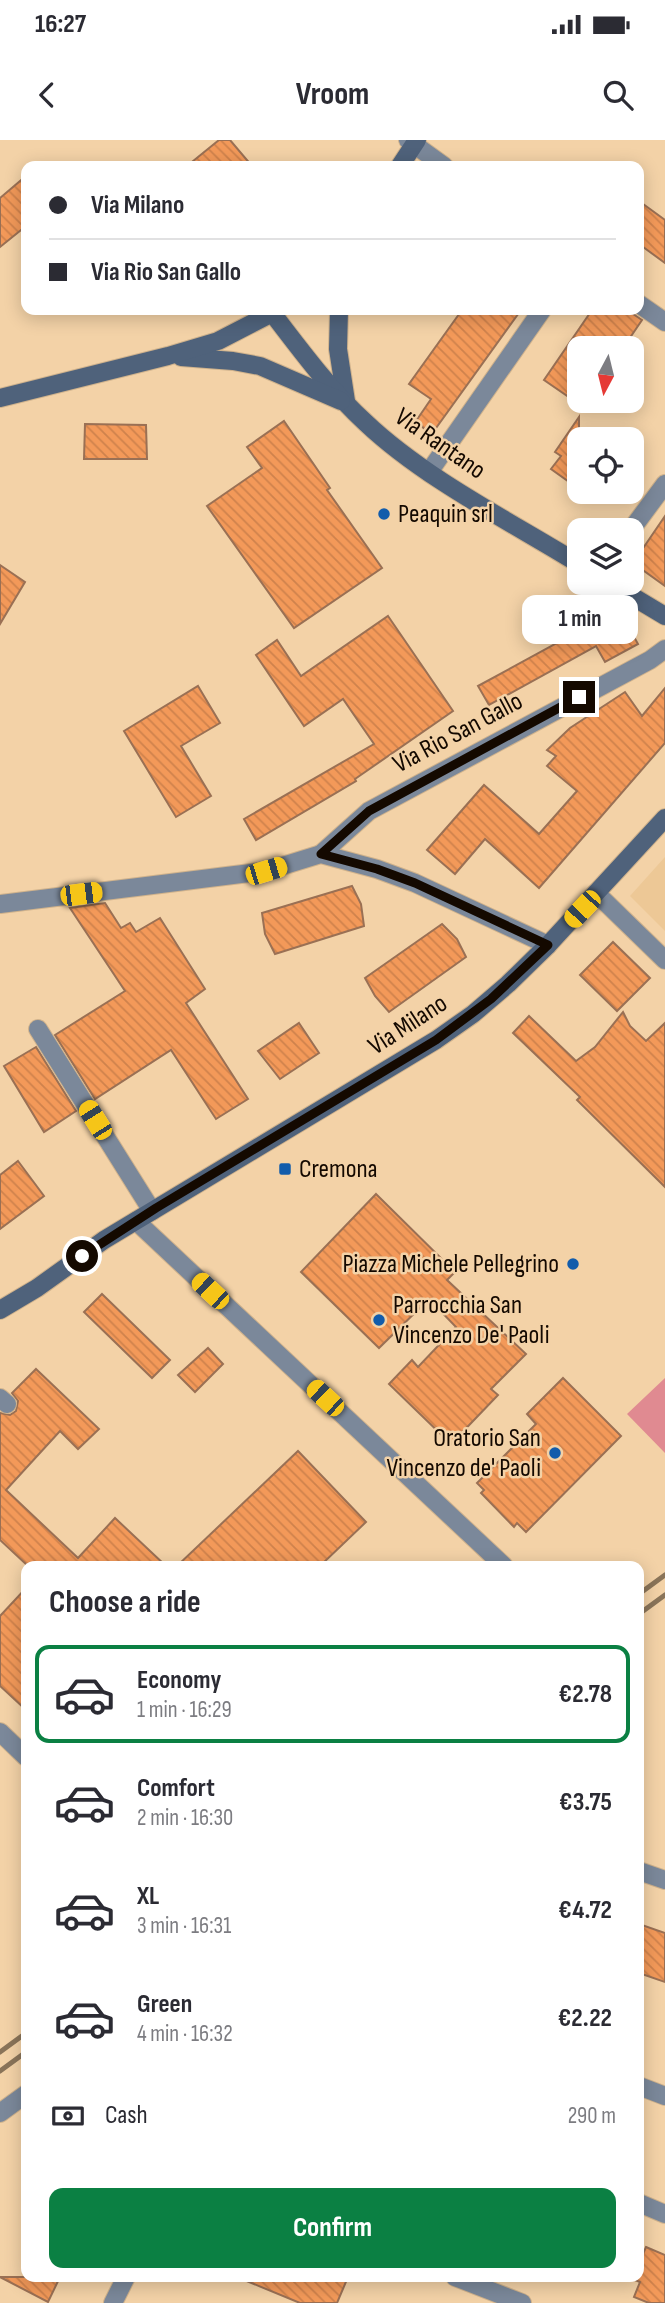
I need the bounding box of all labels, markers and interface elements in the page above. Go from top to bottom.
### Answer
text: 16:27 [35,9,86,40]
text: Vroom [296,75,369,114]
icon: back [28,76,66,114]
icon: search [599,76,637,114]
text: Via Milano [91,190,184,221]
text: Via Rio San Gallo [91,257,241,288]
north arrow [567,336,644,413]
map controls [567,336,644,595]
street label: Via Rantano [389,402,491,486]
button: locate [567,427,644,504]
place label: Peaquin srl [398,499,493,530]
marker: Peaquin srl [376,506,392,522]
button: layers [567,518,644,595]
callout: 1 min [521,596,637,644]
text: 1 min [559,605,601,633]
route end [563,681,595,713]
street label: Via Rio San Gallo [388,686,528,780]
car [243,855,290,887]
car [59,881,104,907]
car [560,886,605,932]
street label: Via Milano [363,988,453,1062]
car [75,1097,116,1143]
place label: Cremona [299,1154,378,1185]
marker: Cremona [277,1161,293,1177]
route start [66,1240,98,1272]
place label: Piazza Michele Pellegrino [343,1249,559,1280]
marker: Piazza Michele Pellegrino [565,1256,581,1272]
car [188,1269,233,1313]
place label: Parrocchia San Vincenzo De' Paoli [393,1290,550,1351]
marker: Parrocchia San Vincenzo De' Paoli [371,1312,387,1328]
car [303,1376,348,1420]
place label: Oratorio San Vincenzo de' Paoli [386,1423,541,1484]
marker: Oratorio San Vincenzo de' Paoli [547,1445,563,1461]
text: Choose a ride [49,1583,201,1622]
icon: car [53,1663,116,1726]
text: Economy [137,1665,221,1696]
text: €2.78 [559,1679,612,1710]
text: 1 min · 16:29 [137,1696,232,1724]
icon: car [53,1771,116,1834]
text: Comfort [137,1773,215,1804]
text: €3.75 [559,1787,612,1818]
text: 2 min · 16:30 [137,1804,233,1832]
icon: car [53,1879,116,1942]
text: XL [137,1881,159,1912]
text: €4.72 [558,1895,612,1926]
text: 3 min · 16:31 [137,1912,231,1940]
icon: car [53,1987,116,2050]
text: Green [137,1989,192,2020]
text: €2.22 [558,2003,612,2034]
text: 4 min · 16:32 [137,2020,233,2048]
icon: cash [49,2097,87,2135]
text: Cash [105,2100,148,2131]
text: 290 m [568,2102,616,2130]
button: Confirm [49,2188,616,2268]

